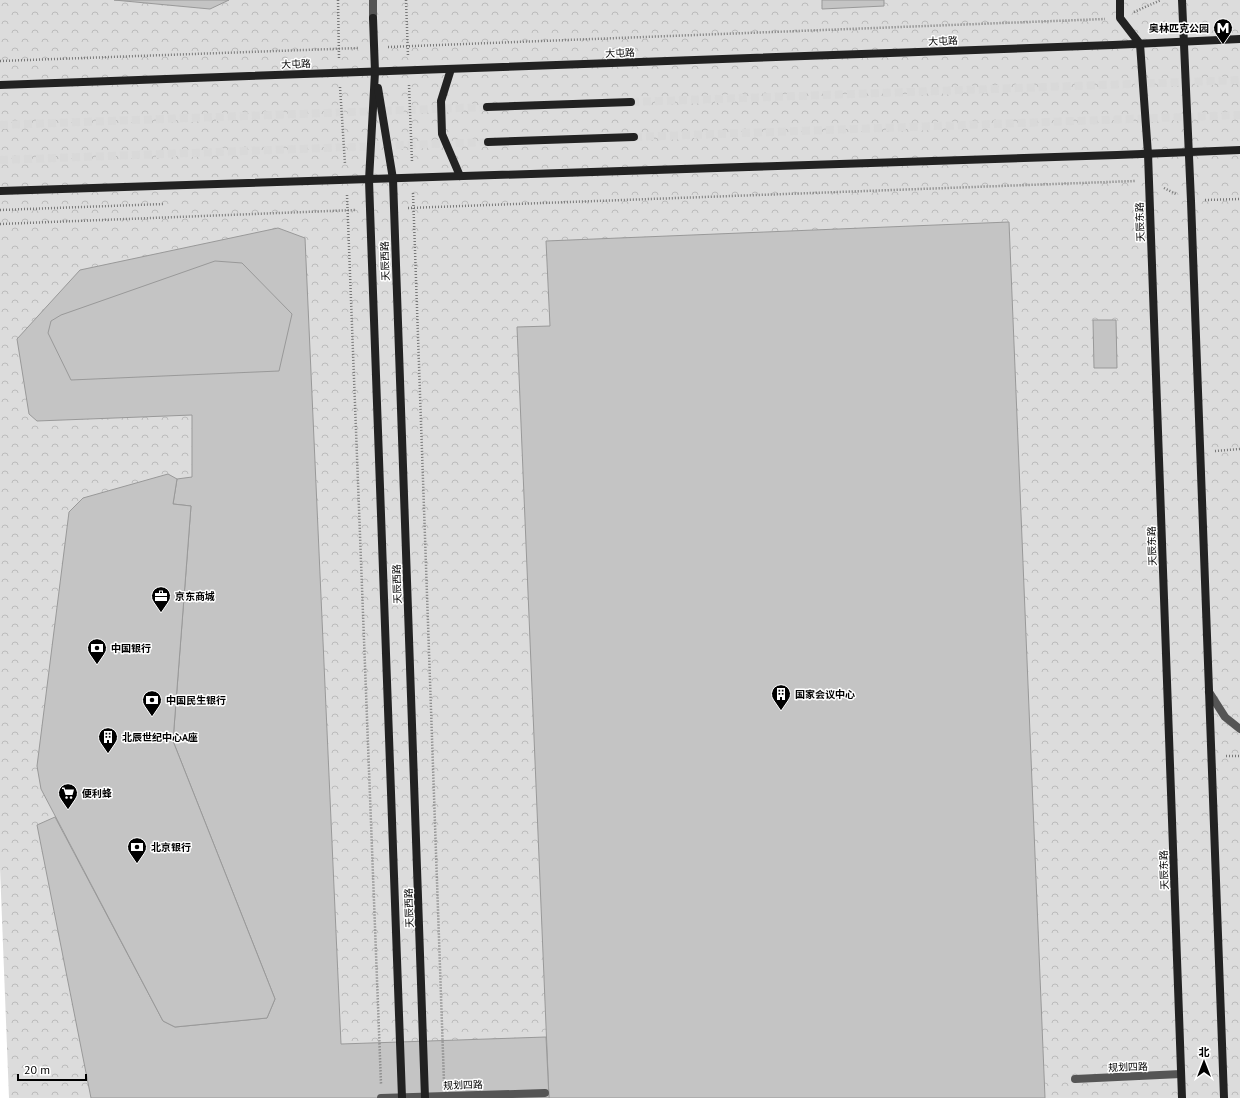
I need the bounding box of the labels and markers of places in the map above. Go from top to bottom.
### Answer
metro station icon: 奥林匹克公园 [1212,17,1234,45]
place label: 奥林匹克公园 [1149,22,1209,35]
office icon: 京东商城 [150,585,172,613]
place label: 京东商城 [175,590,215,603]
bank icon: 中国银行 [86,637,108,665]
place label: 中国银行 [111,642,151,655]
building icon: 国家会议中心 [770,683,792,711]
place label: 国家会议中心 [795,688,855,701]
bank icon: 中国民生银行 [141,689,163,717]
place label: 中国民生银行 [166,694,226,707]
building icon: 北辰世纪中心A座 [97,726,119,754]
place label: 北辰世纪中心A座 [122,731,198,744]
supermarket icon: 便利蜂 [57,782,79,810]
place label: 便利蜂 [82,787,112,800]
bank icon: 北京银行 [126,836,148,864]
place label: 北京银行 [151,841,191,854]

